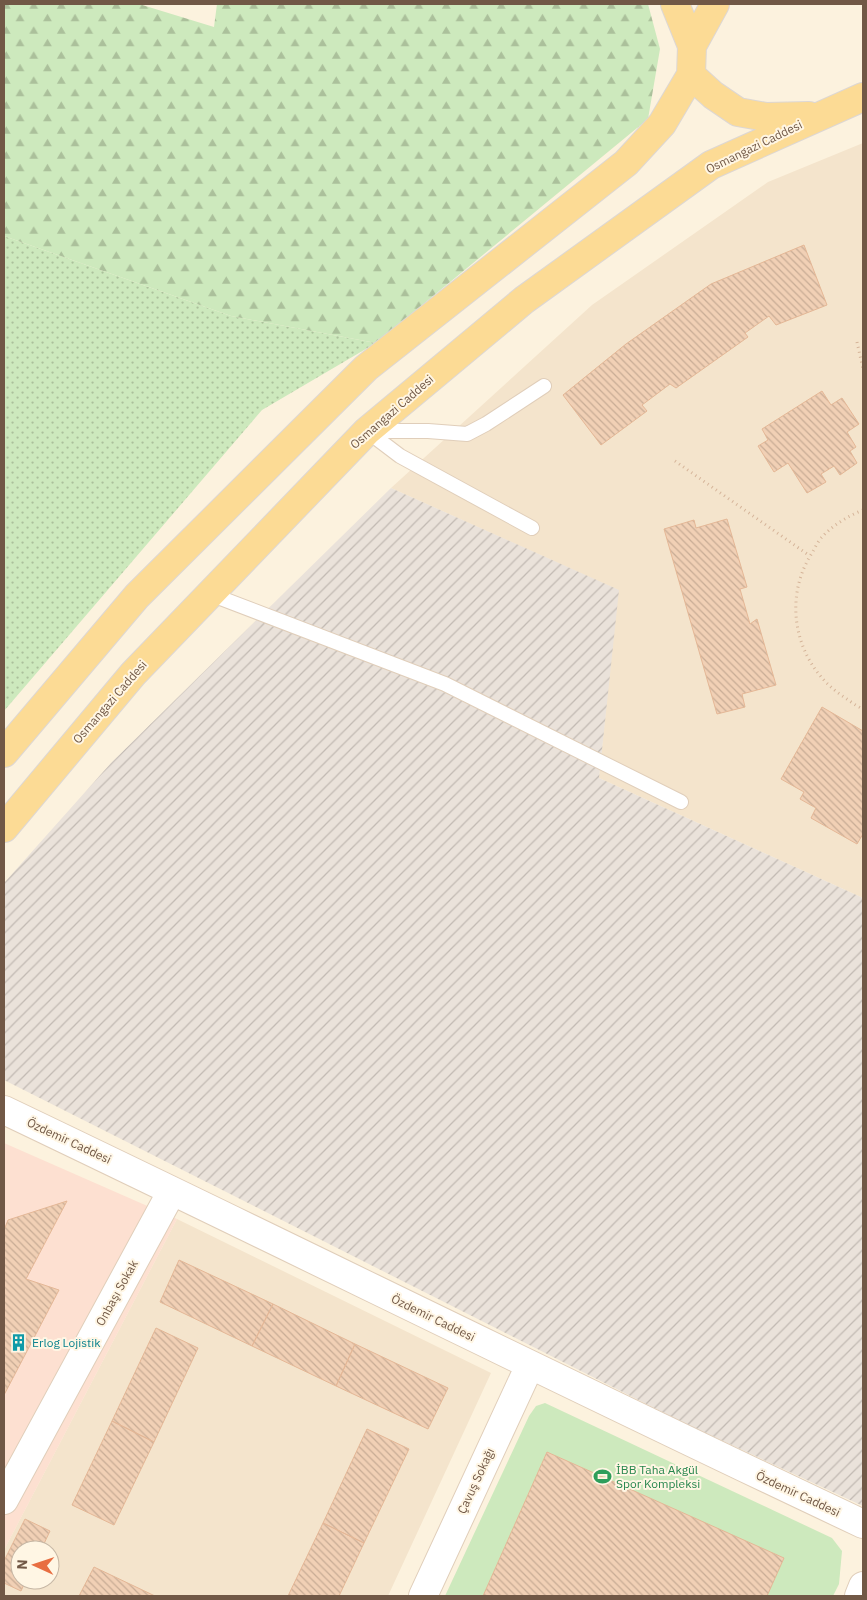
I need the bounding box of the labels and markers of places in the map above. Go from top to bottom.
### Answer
building icon: Erlog Lojistik [8,1333,28,1353]
place label: Erlog Lojistik [32,1335,101,1350]
place label: İBB Taha Akgül Spor Kompleksi [616,1462,700,1491]
sports icon: İBB Taha Akgül Spor Kompleksi [592,1467,612,1487]

